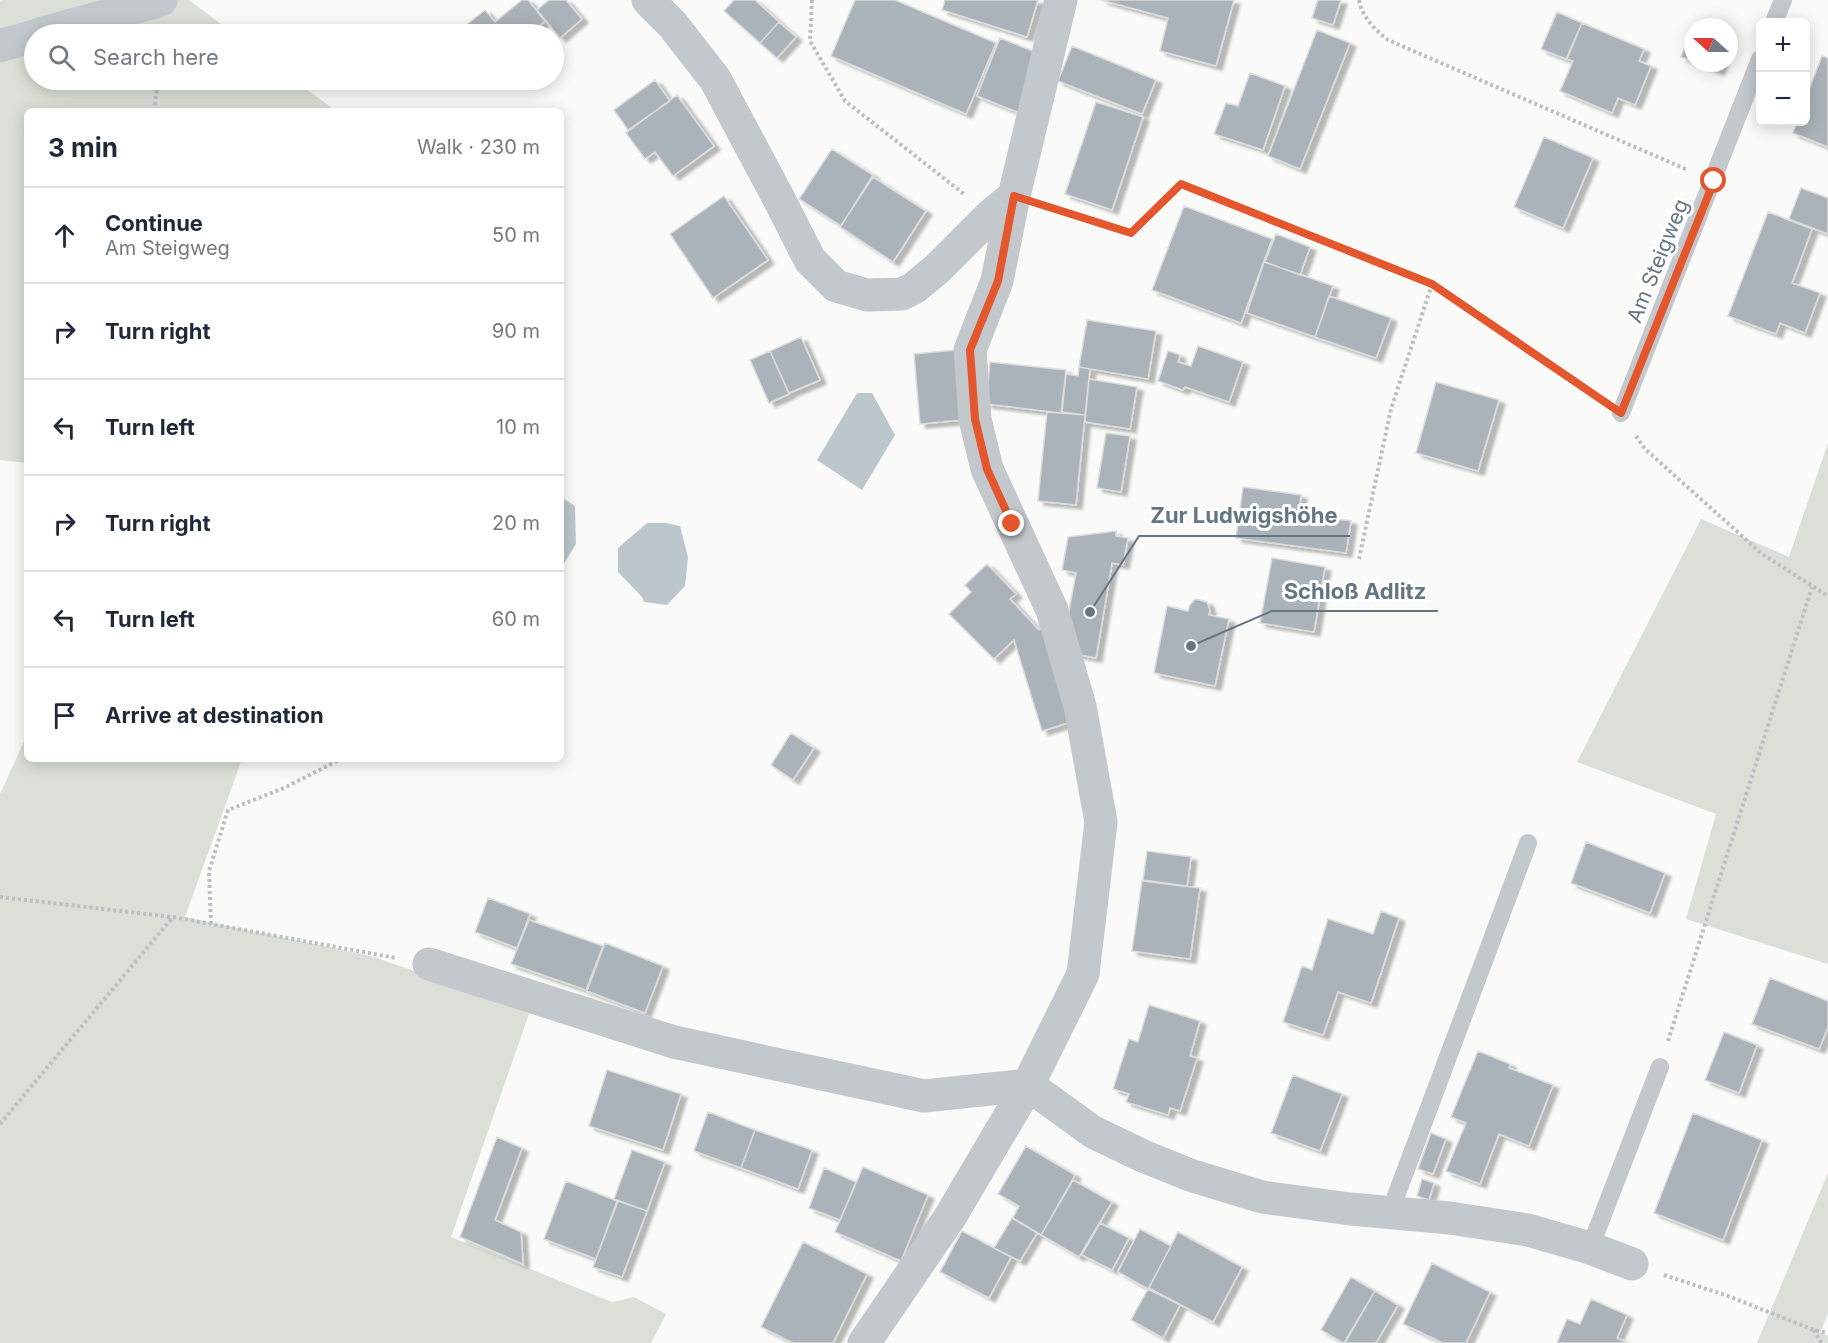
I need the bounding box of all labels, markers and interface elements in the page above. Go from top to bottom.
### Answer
north arrow [1684,18,1738,72]
map controls [1756,18,1810,126]
button: + [1756,18,1810,72]
search box [24,24,564,90]
icon: search [45,41,78,74]
text: Search here [93,44,219,70]
button: − [1756,72,1810,126]
text: 3 min [48,132,118,163]
text: Walk · 230 m [417,135,540,159]
route start [1700,167,1726,193]
street label: Am Steigweg [1621,195,1694,326]
text: Continue [105,210,203,236]
icon: ahead [48,219,81,252]
text: 50 m [492,223,540,247]
text: Am Steigweg [105,236,230,260]
icon: right [48,315,81,348]
text: Turn right [105,318,211,344]
text: 90 m [492,319,540,343]
icon: left [48,411,81,444]
text: Turn left [105,414,195,440]
text: 10 m [496,415,540,439]
callout: Zur Ludwigshöhe [1139,496,1350,536]
text: Zur Ludwigshöhe [1150,502,1338,528]
icon: right [48,507,81,540]
text: Turn right [105,510,211,536]
route end [998,510,1024,536]
text: 20 m [492,511,540,535]
callout: Schloß Adlitz [1272,571,1438,611]
text: Schloß Adlitz [1284,578,1426,604]
icon: left [48,603,81,636]
text: Turn left [105,606,195,632]
text: 60 m [492,607,540,631]
icon: arrive [48,699,81,732]
text: Arrive at destination [105,702,324,728]

